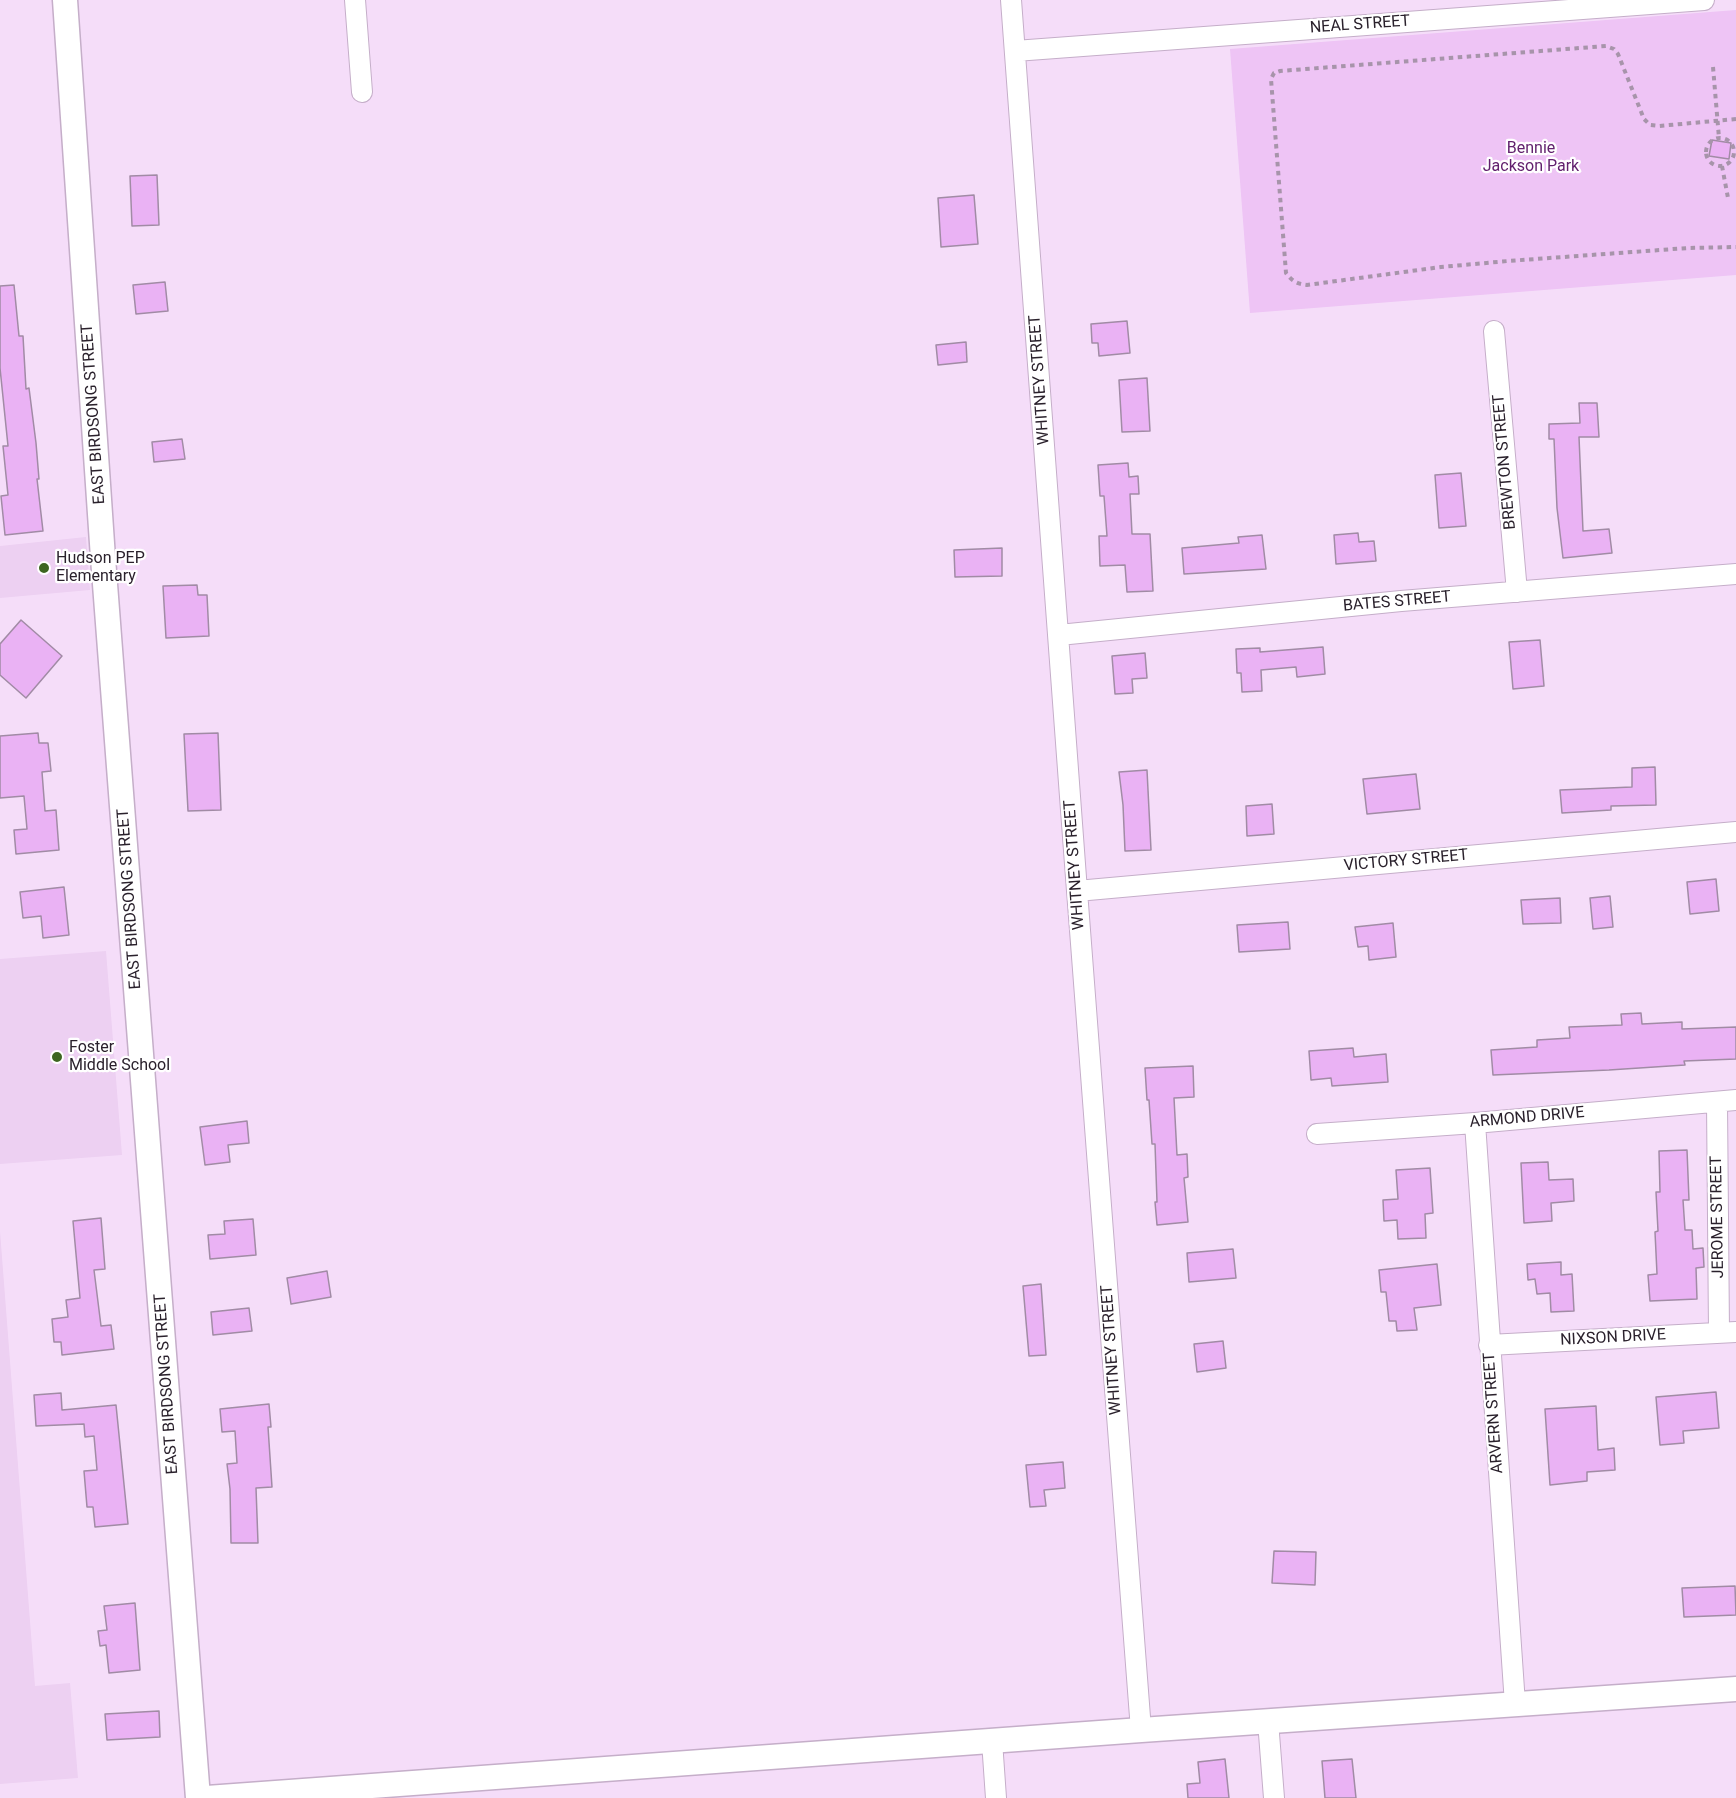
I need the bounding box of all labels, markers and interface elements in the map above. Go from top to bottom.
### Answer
street label: NEAL STREET [1309,12,1411,38]
park label: Bennie Jackson Park [1483,139,1579,177]
street label: WHITNEY STREET [1026,314,1054,446]
street label: EAST BIRDSONG STREET [78,323,110,505]
street label: BREWTON STREET [1490,394,1520,530]
place label: Hudson PEP Elementary [56,549,145,587]
marker: Hudson PEP Elementary [37,561,51,575]
street label: BATES STREET [1342,588,1452,616]
street label: WHITNEY STREET [1061,799,1089,931]
street label: EAST BIRDSONG STREET [114,808,146,990]
street label: VICTORY STREET [1343,846,1469,876]
place label: Foster Middle School [69,1038,170,1076]
marker: Foster Middle School [50,1050,64,1064]
street label: ARMOND DRIVE [1469,1103,1585,1133]
street label: JEROME STREET [1707,1156,1729,1278]
street label: WHITNEY STREET [1098,1284,1126,1416]
street label: EAST BIRDSONG STREET [151,1293,183,1475]
street label: NIXSON DRIVE [1560,1326,1666,1350]
street label: ARVERN STREET [1480,1352,1508,1474]

